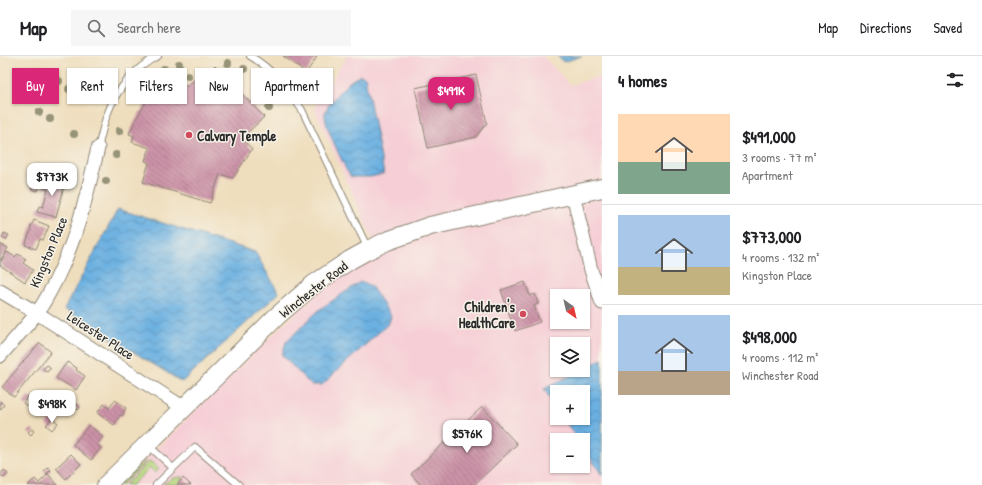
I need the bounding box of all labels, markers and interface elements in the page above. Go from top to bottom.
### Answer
search box [71,10,351,46]
text: Map [20,15,47,41]
icon: search [85,17,107,39]
text: Search here [117,17,181,38]
text: Map [818,18,838,37]
text: Directions [860,18,911,37]
text: Saved [933,18,962,37]
chip: Buy [12,68,59,104]
chip: Rent [67,68,118,104]
chip: Filters [126,68,187,104]
chip: New [195,68,243,104]
chip: Apartment [251,68,333,104]
text: 4 homes [618,69,667,92]
icon: filters [944,69,966,91]
pin: $491K [423,77,479,111]
text: $491K [437,81,465,99]
text: $491,000 [742,125,796,148]
place label: Calvary Temple [197,126,277,147]
marker: Calvary Temple [184,130,194,140]
icon: home [650,130,698,178]
text: 3 rooms · 77 m² [742,148,816,166]
pin: $773K [24,163,80,197]
text: Apartment [742,166,793,184]
text: $773K [36,167,68,185]
street label: Kingston Place [25,213,73,291]
text: $773,000 [742,225,801,248]
icon: home [650,231,698,279]
text: 4 rooms · 132 m² [742,248,819,266]
street label: Winchester Road [275,256,352,322]
text: Kingston Place [742,266,812,284]
north arrow [550,289,590,329]
map controls [550,289,590,473]
place label: Children's HealthCare [459,297,516,332]
street label: Leicester Place [64,306,139,364]
marker: Children's HealthCare [518,309,528,319]
text: $498,000 [742,325,797,348]
icon: home [650,331,698,379]
button: layers [550,337,590,377]
text: 4 rooms · 112 m² [742,348,818,366]
text: Winchester Road [742,366,818,384]
button: + [550,385,590,425]
pin: $498K [24,390,80,424]
text: $498K [38,394,66,412]
pin: $576K [439,420,495,454]
text: $576K [452,424,482,442]
button: − [550,433,590,473]

